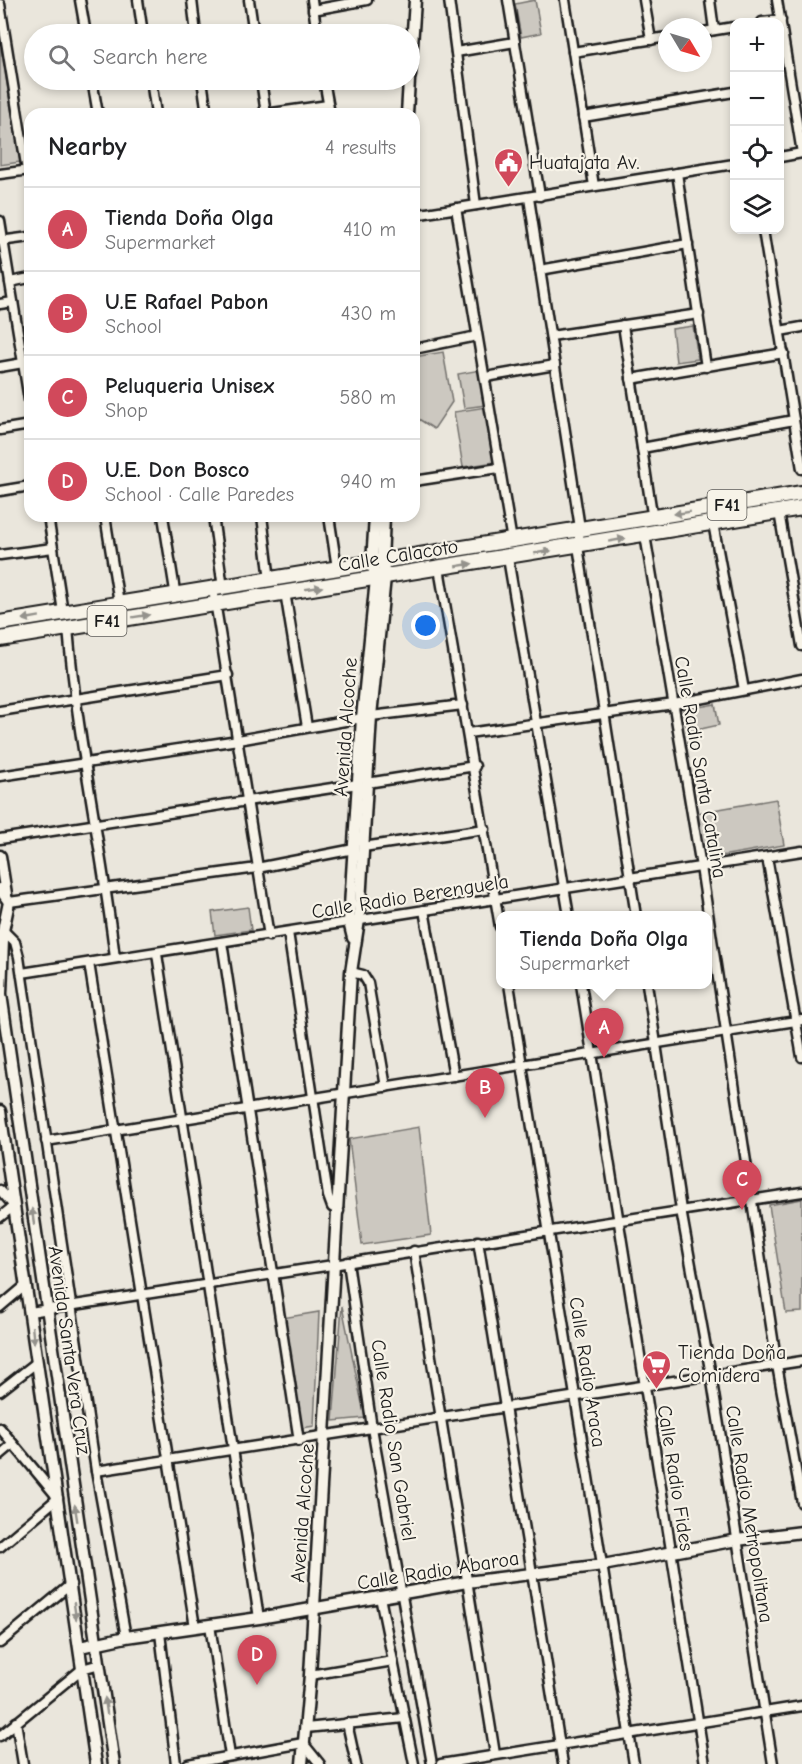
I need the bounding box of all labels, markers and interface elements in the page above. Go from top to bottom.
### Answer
north arrow [658,18,712,72]
map controls [730,18,784,234]
button: + [730,18,784,72]
search box [24,24,420,90]
icon: search [45,41,78,74]
text: Search here [93,44,208,70]
button: − [730,72,784,126]
button: locate [730,126,784,180]
text: Nearby [48,132,127,162]
text: 4 results [325,136,396,159]
public building icon: Huatajata Av. [492,146,524,188]
place label: Huatajata Av. [529,151,640,174]
button: layers [730,180,784,234]
text: Tienda Doña Olga [105,205,274,231]
text: A [62,218,73,241]
text: 410 m [343,218,396,241]
text: Supermarket [105,231,215,254]
text: U.E Rafael Pabon [105,289,268,315]
text: B [61,302,74,325]
text: 430 m [341,302,396,325]
text: School [105,315,162,338]
text: Peluqueria Unisex [105,373,274,399]
text: C [61,386,74,409]
text: 580 m [339,386,396,409]
text: Shop [105,399,148,422]
text: U.E. Don Bosco [105,457,249,483]
text: D [61,470,74,493]
text: 940 m [340,470,396,493]
text: School · Calle Paredes [105,483,294,506]
road number: F41 [708,490,746,520]
one-way arrow [672,508,691,517]
street label: Calle Calacoto [336,535,460,576]
one-way arrow [608,535,627,544]
one-way arrow [534,547,553,556]
one-way arrow [454,560,473,569]
one-way arrow [305,583,324,592]
road number: F41 [88,606,126,636]
one-way arrow [131,611,150,620]
your location [411,611,440,640]
one-way arrow [21,614,40,623]
street label: Calle Radio Santa Catalina [670,654,731,880]
street label: Avenida Alcoche [329,657,362,797]
street label: Calle Radio Berenguela [310,870,510,923]
popup [496,911,712,989]
text: Tienda Doña Olga [520,926,688,952]
text: Supermarket [520,952,629,975]
pin: A [584,1008,624,1058]
pin: B [466,1068,504,1118]
pin: C [722,1160,762,1210]
one-way arrow [28,1207,37,1226]
street label: Avenida Santa Vera Cruz [43,1244,96,1456]
street label: Calle Radio Araca [564,1295,611,1449]
one-way arrow [28,1326,37,1345]
street label: Calle Radio San Gabriel [366,1338,421,1543]
place label: Tienda Doña Comidera [678,1341,786,1387]
supermarket icon: Tienda Doña Comidera [641,1348,673,1390]
street label: Calle Radio Fides [653,1403,698,1553]
street label: Calle Radio Metropolitana [721,1404,778,1625]
street label: Avenida Alcoche [286,1443,319,1583]
one-way arrow [72,1504,81,1523]
street label: Calle Radio Abaroa [355,1546,521,1595]
one-way arrow [70,1602,79,1621]
pin: D [238,1636,276,1685]
one-way arrow [101,1696,110,1715]

